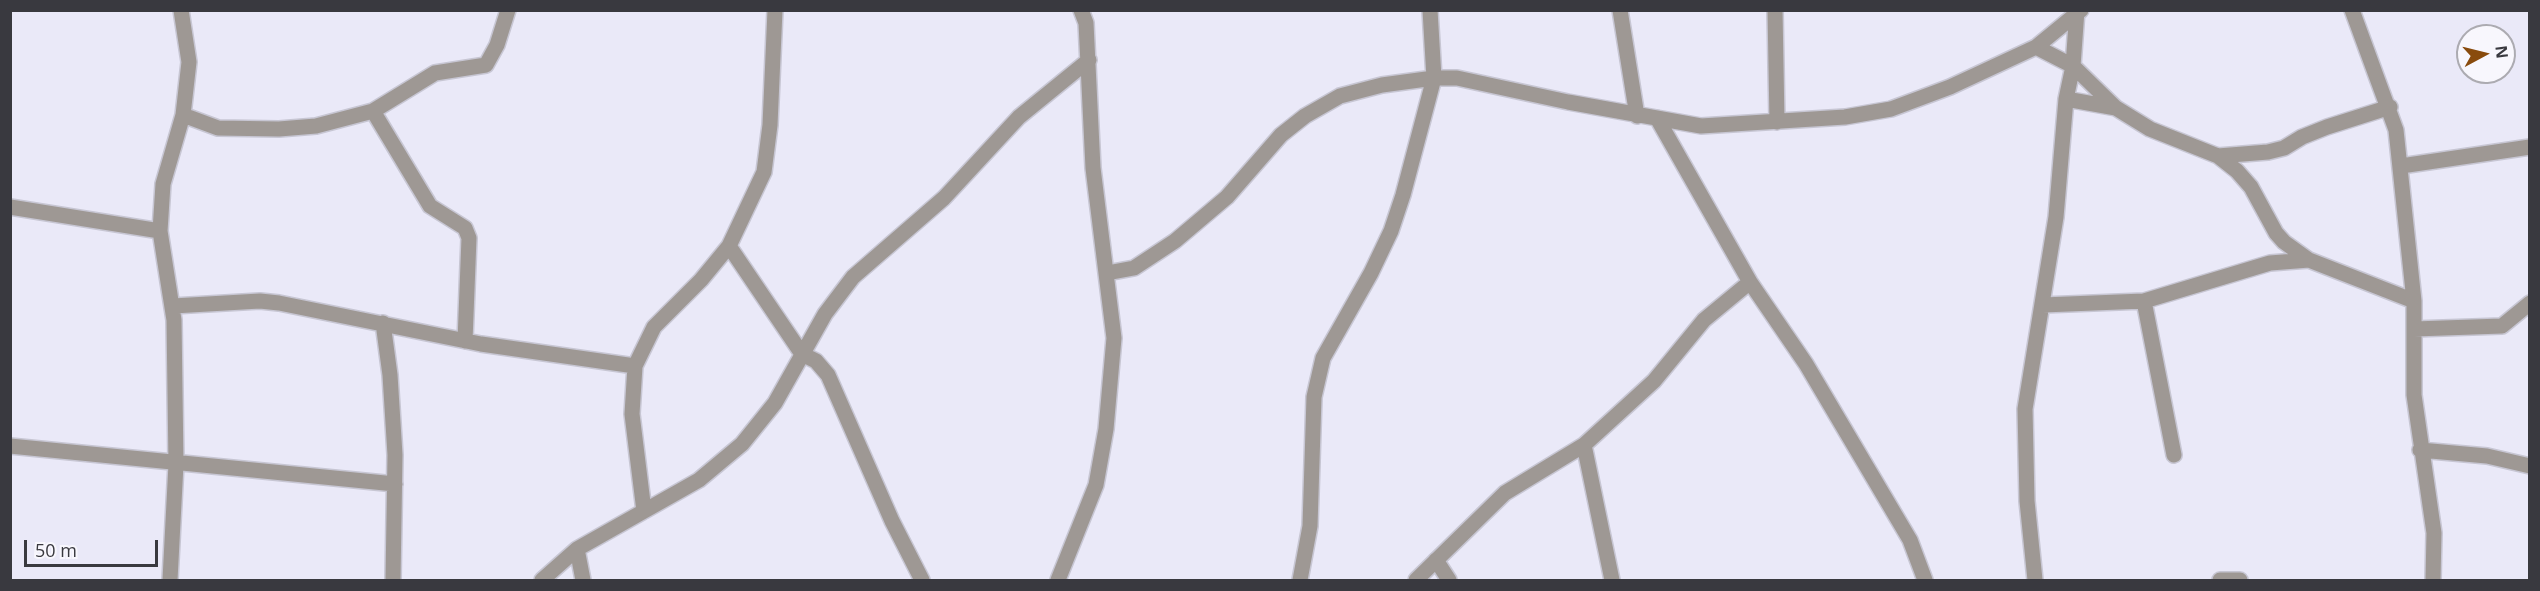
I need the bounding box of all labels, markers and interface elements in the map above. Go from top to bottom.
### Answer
north arrow [2456,24,2516,84]
text: N [2490,44,2514,60]
scale bar [27,528,160,566]
text: 50 m [35,538,77,562]

